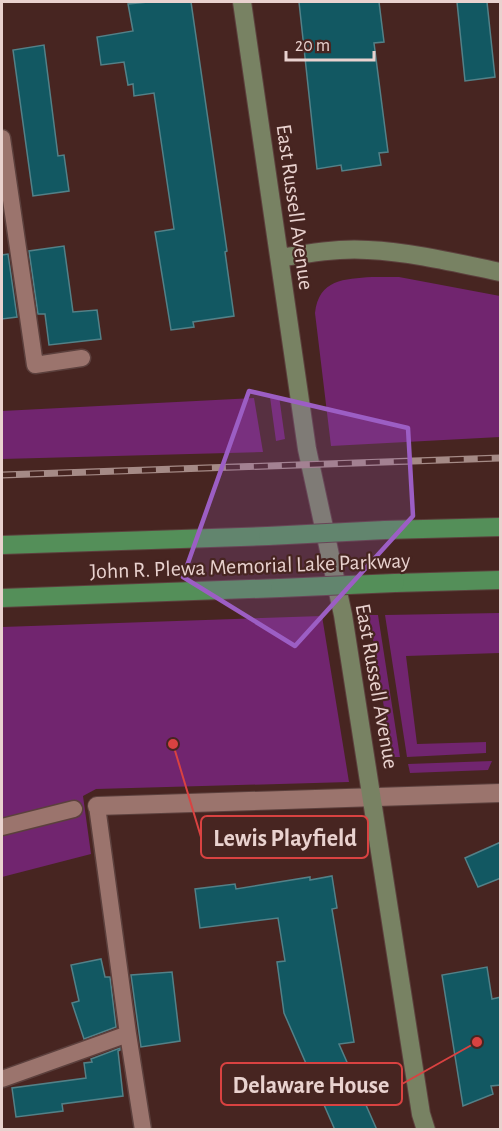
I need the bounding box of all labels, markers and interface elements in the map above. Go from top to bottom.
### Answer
scale bar [286,24,374,62]
text: 20 m [295,37,330,55]
street label: East Russell Avenue [272,123,318,291]
street label: John R. Plewa Memorial Lake Parkway [89,549,411,583]
street label: East Russell Avenue [352,602,402,770]
callout: Lewis Playfield [201,816,368,858]
text: Lewis Playfield [213,827,357,851]
callout: Delaware House [221,1063,402,1105]
text: Delaware House [233,1074,389,1098]

